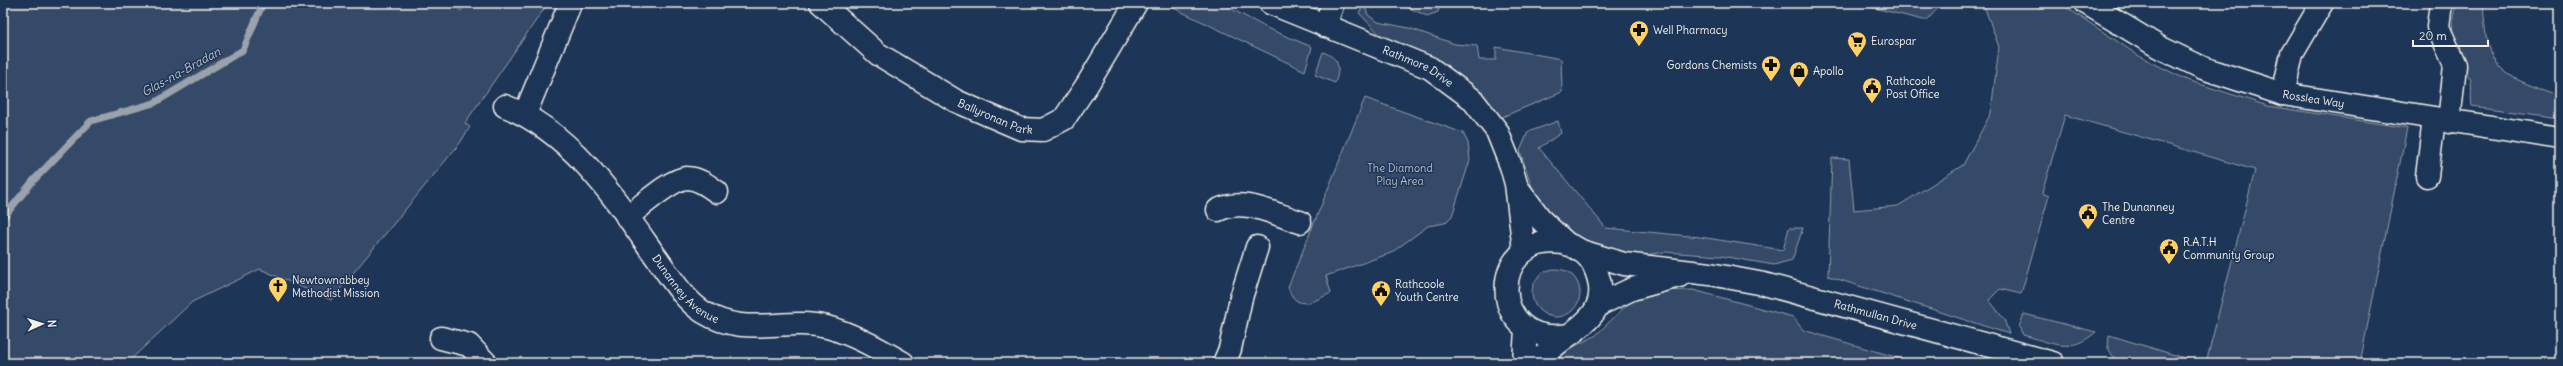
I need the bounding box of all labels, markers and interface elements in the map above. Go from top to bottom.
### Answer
pharmacy icon: Well Pharmacy [1628,19,1650,47]
scale bar [2413,22,2488,48]
place label: Well Pharmacy [1653,23,1728,37]
text: 20 m [2419,28,2447,43]
supermarket icon: Eurospar [1846,30,1868,58]
place label: Eurospar [1871,34,1917,48]
street label: Rathmore Drive [1380,42,1456,90]
water label: Glas-na-Bradan [139,43,224,99]
pharmacy icon: Gordons Chemists [1760,54,1782,82]
place label: Gordons Chemists [1667,58,1757,72]
shop icon: Apollo [1788,60,1810,88]
place label: Apollo [1813,64,1844,78]
place label: Rathcoole Post Office [1886,74,1939,101]
public building icon: Rathcoole Post Office [1861,76,1883,104]
street label: Rosslea Way [2282,87,2346,111]
street label: Ballyronan Park [956,96,1033,137]
park label: The Diamond Play Area [1367,161,1433,188]
place label: The Dunanney Centre [2102,200,2174,227]
public building icon: The Dunanney Centre [2077,202,2099,230]
place label: R.A.T.H Community Group [2183,235,2275,262]
public building icon: R.A.T.H Community Group [2158,237,2180,265]
street label: Dunanney Avenue [649,252,721,326]
place label: Newtownabbey Methodist Mission [292,273,380,300]
church icon: Newtownabbey Methodist Mission [267,275,289,303]
place label: Rathcoole Youth Centre [1395,277,1459,304]
public building icon: Rathcoole Youth Centre [1370,279,1392,307]
street label: Rathmullan Drive [1832,296,1919,333]
north arrow [22,304,62,344]
text: N [45,319,59,328]

